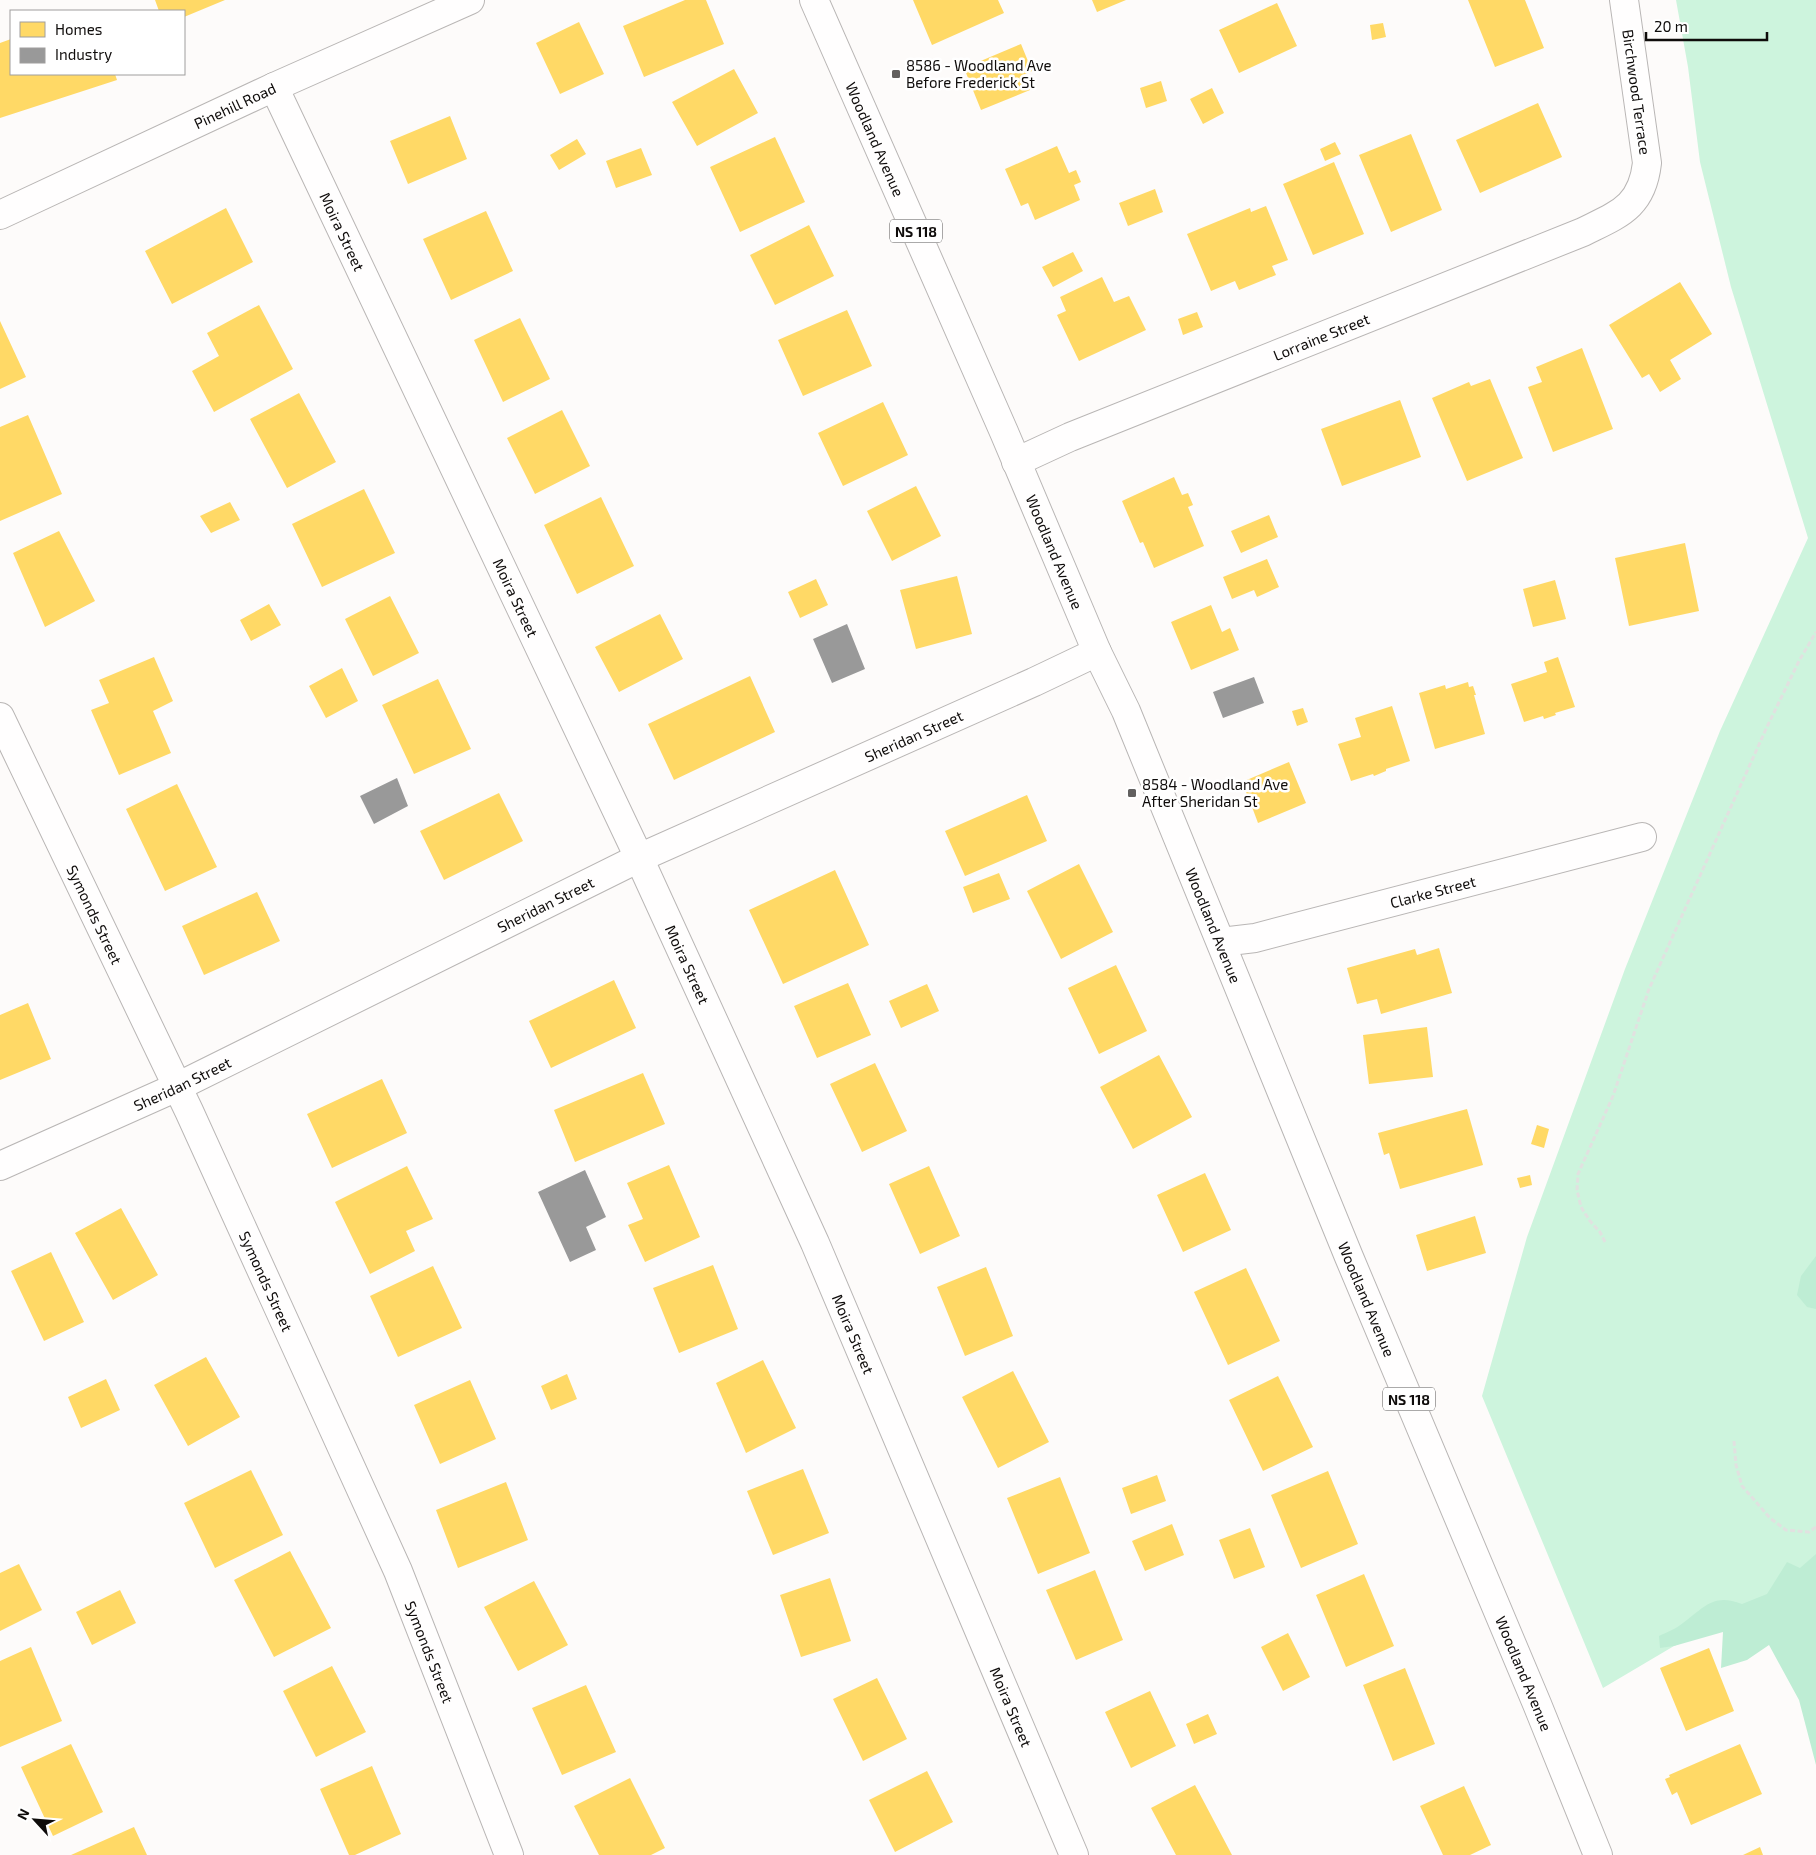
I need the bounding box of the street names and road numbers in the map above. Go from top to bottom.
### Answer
street label: Birchwood Terrace [1619,28,1655,156]
street label: Pinehill Road [191,79,278,132]
street label: Woodland Avenue [842,79,908,199]
street label: Moira Street [316,189,369,274]
road number: NS 118 [890,220,942,242]
street label: Lorraine Street [1270,309,1372,364]
street label: Woodland Avenue [1022,492,1087,612]
street label: Moira Street [490,555,542,640]
street label: Sheridan Street [862,706,966,765]
street label: Symonds Street [63,862,126,967]
street label: Woodland Avenue [1182,865,1245,986]
street label: Clarke Street [1388,872,1478,911]
street label: Sheridan Street [494,873,597,936]
street label: Moira Street [662,922,714,1007]
street label: Sheridan Street [131,1053,234,1114]
street label: Symonds Street [236,1228,297,1334]
street label: Woodland Avenue [1335,1239,1399,1359]
street label: Moira Street [829,1291,878,1377]
road number: NS 118 [1383,1388,1435,1410]
street label: Symonds Street [402,1598,458,1706]
street label: Woodland Avenue [1492,1613,1556,1734]
street label: Moira Street [986,1664,1036,1750]

